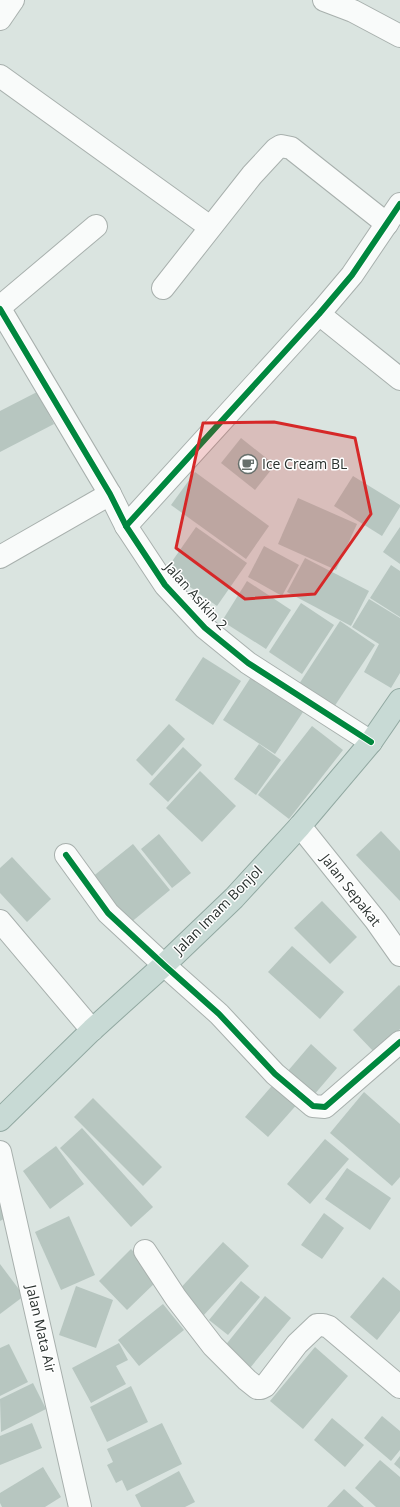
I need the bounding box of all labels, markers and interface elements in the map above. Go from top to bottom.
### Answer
cafe icon: Ice Cream BL [237,453,259,475]
place label: Ice Cream BL [262,454,347,473]
street label: Jalan Asikin 2 [159,556,232,634]
street label: Jalan Sepakat [316,848,386,930]
street label: Jalan Imam Bonjol [168,861,266,959]
street label: Jalan Mata Air [22,1281,61,1375]

